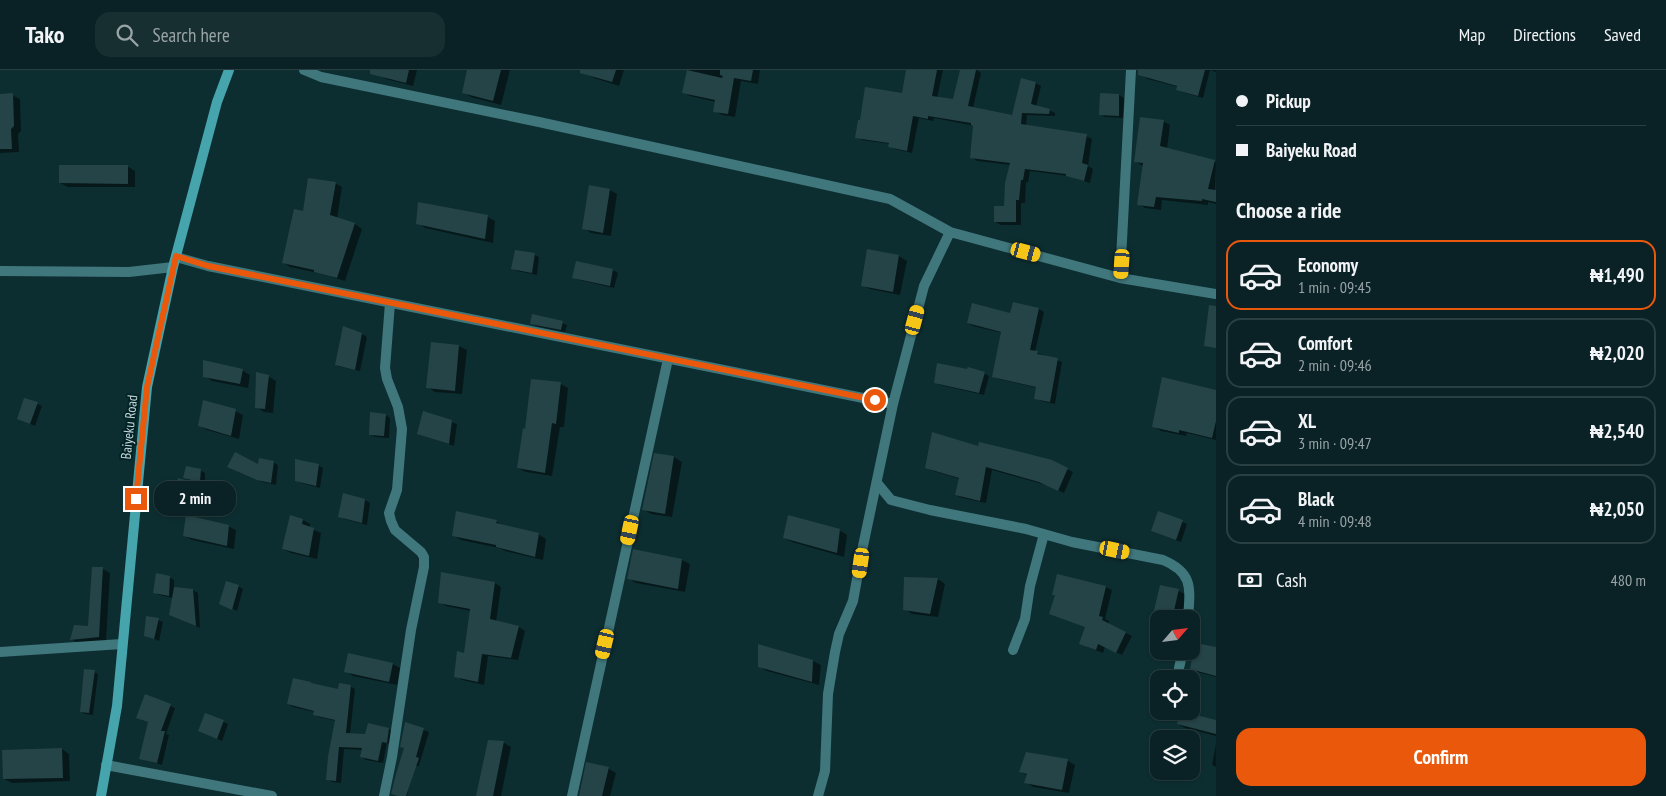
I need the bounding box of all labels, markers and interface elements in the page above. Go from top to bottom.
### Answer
search box [95,12,445,57]
text: Tako [25,19,65,50]
icon: search [113,21,141,49]
text: Search here [153,23,230,47]
text: Map [1459,23,1485,46]
text: Directions [1513,23,1576,46]
text: Saved [1604,23,1641,46]
text: Pickup [1266,89,1311,113]
text: Baiyeku Road [1266,138,1357,162]
text: Choose a ride [1236,196,1341,224]
car [1009,241,1042,263]
car [1113,249,1130,279]
icon: car [1238,253,1283,298]
text: Economy [1298,253,1358,277]
text: ₦1,490 [1590,263,1644,287]
text: 1 min · 09:45 [1298,277,1372,297]
car [903,304,926,336]
icon: car [1238,331,1283,376]
text: Comfort [1298,331,1352,355]
text: ₦2,020 [1590,341,1644,365]
text: 2 min · 09:46 [1298,355,1372,375]
route start [864,389,886,411]
street label: Baiyeku Road [117,394,141,460]
icon: car [1238,409,1283,454]
text: XL [1298,409,1316,433]
text: ₦2,540 [1590,419,1644,443]
text: 3 min · 09:47 [1298,433,1372,453]
callout: 2 min [154,482,236,516]
icon: car [1238,487,1283,532]
text: Black [1298,487,1334,511]
route end [125,488,147,510]
text: 2 min [179,488,211,508]
text: ₦2,050 [1590,497,1644,521]
text: 4 min · 09:48 [1298,511,1372,531]
car [619,514,640,546]
car [1098,540,1131,560]
car [851,547,870,579]
icon: cash [1236,566,1264,594]
text: Cash [1276,568,1307,592]
text: 480 m [1611,570,1646,590]
north arrow [1150,610,1200,660]
map controls [1150,610,1200,780]
car [594,628,615,660]
button: locate [1150,670,1200,720]
button: Confirm [1236,728,1646,786]
button: layers [1150,730,1200,780]

